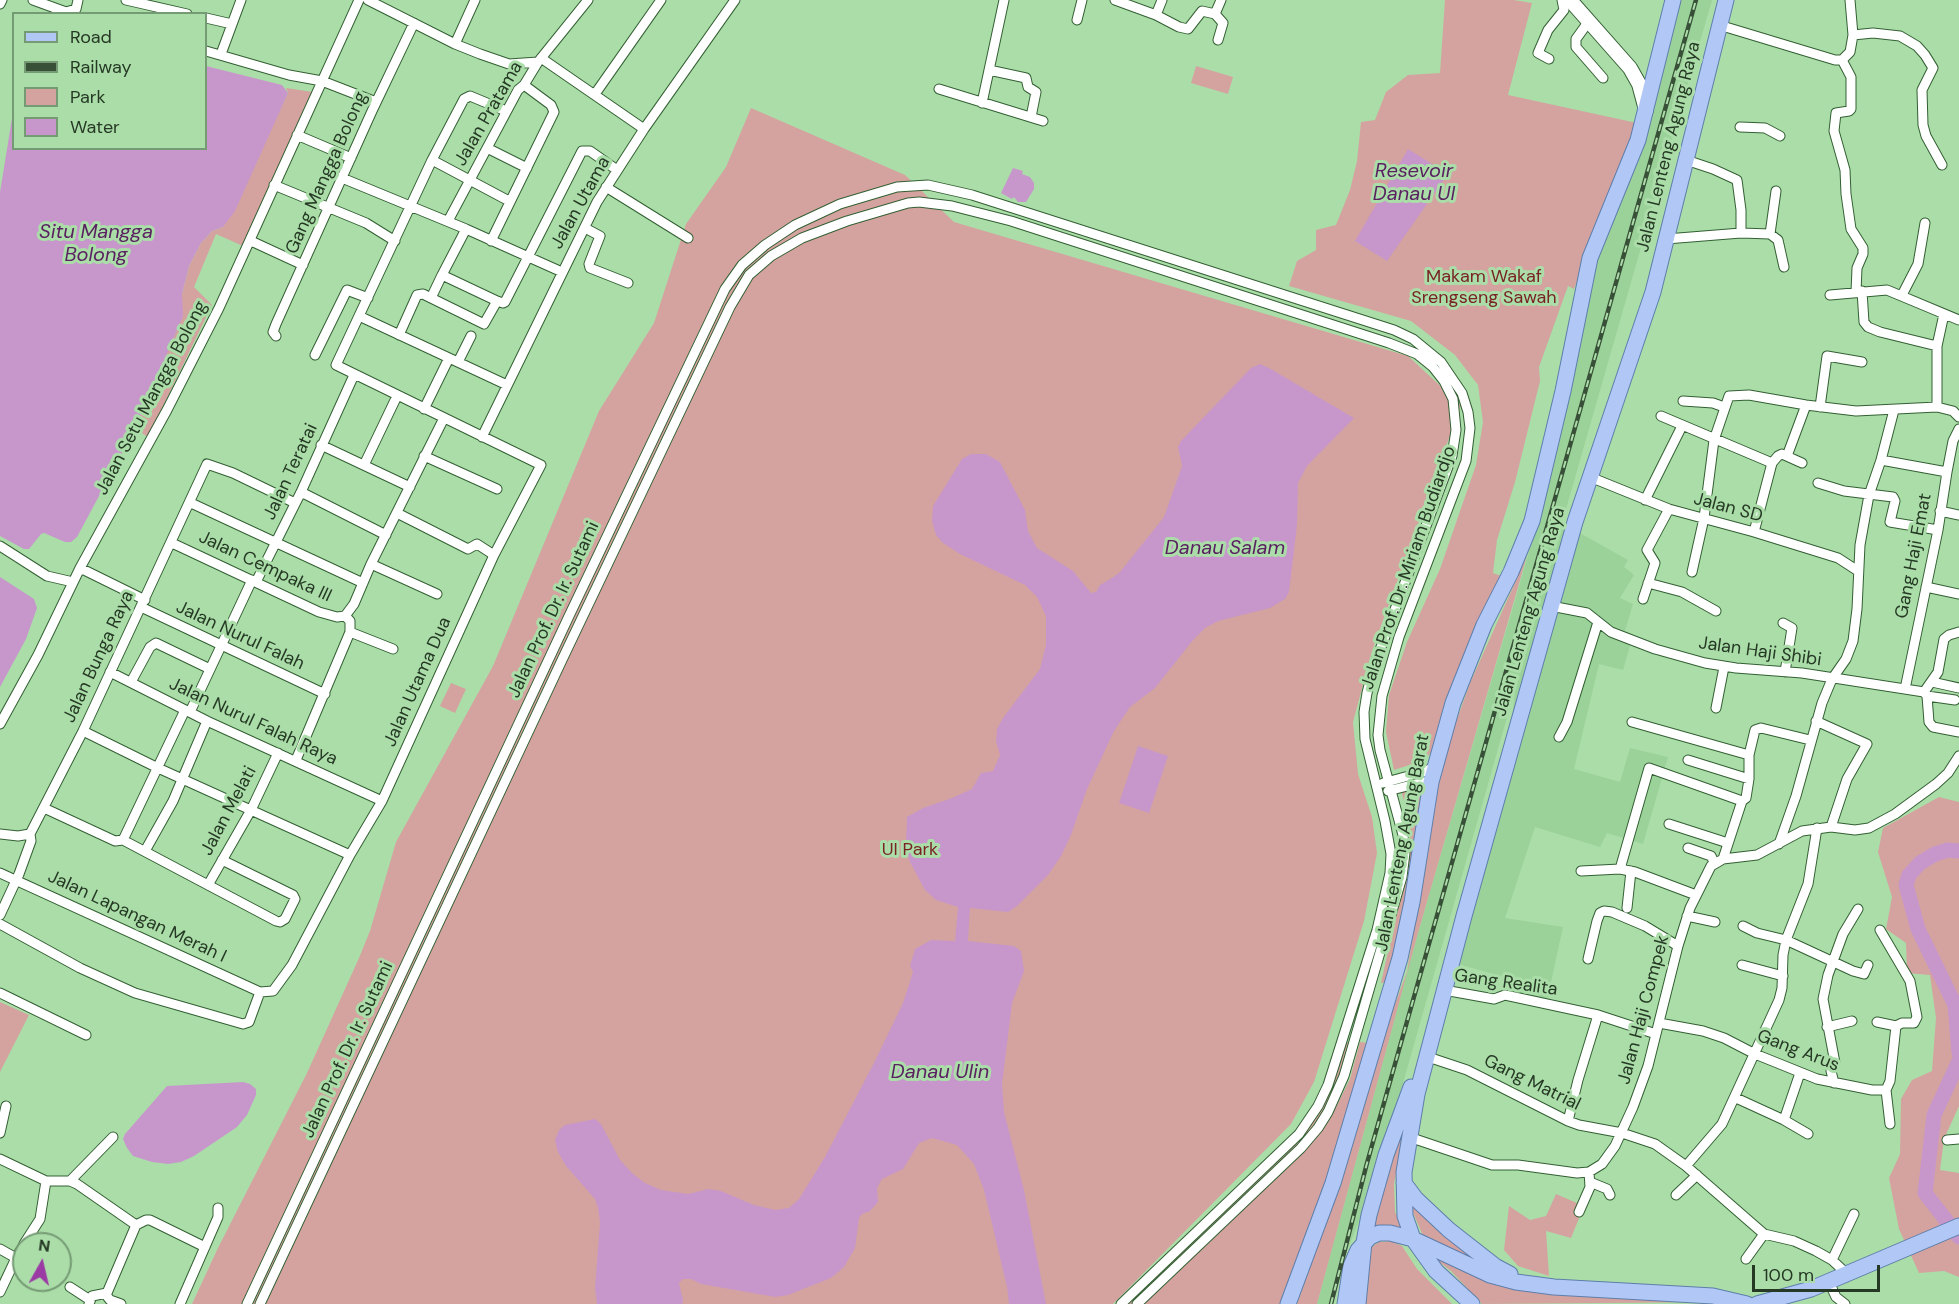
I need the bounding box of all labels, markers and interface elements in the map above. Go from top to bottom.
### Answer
legend [12,12,207,150]
text: Road [70,25,112,49]
street label: Jalan Lenteng Agung Raya [1632,39,1706,255]
text: Railway [70,55,132,79]
street label: Jalan Pratama [450,58,528,170]
text: Park [70,85,106,109]
street label: Gang Mangga Bolong [282,89,372,257]
text: Water [70,115,120,139]
street label: Jalan Utama [547,153,615,253]
water label: Resevoir Danau UI [1373,160,1455,207]
water label: Situ Mangga Bolong [39,221,153,268]
park label: Makam Wakaf Srengseng Sawah [1411,266,1557,308]
street label: Jalan Setu Mangga Bolong [92,297,212,499]
street label: Jalan Teratai [259,420,323,524]
street label: Jalan Prof. Dr. Miriam Budiardjo [1357,443,1461,693]
street label: Jalan SD [1691,488,1765,528]
street label: Gang Haji Emat [1891,492,1937,620]
street label: Jalan Lenteng Agung Raya [1490,505,1570,719]
street label: Jalan Prof. Dr. Ir. Sutami [504,518,604,702]
street label: Jalan Cempaka III [195,527,335,607]
water label: Danau Salam [1165,537,1285,561]
street label: Jalan Bunga Raya [59,588,139,726]
street label: Jalan Nurul Falah [172,597,308,675]
street label: Jalan Utama Dua [380,614,456,750]
street label: Jalan Haji Shibi [1697,633,1823,671]
street label: Jalan Nurul Falah Raya [165,673,341,771]
street label: Jalan Lenteng Agung Barat [1371,732,1435,954]
street label: Jalan Melati [196,763,262,859]
park label: UI Park [882,839,938,861]
street label: Jalan Lapangan Merah I [44,866,230,968]
street label: Jalan Haji Compek [1614,933,1674,1087]
street label: Jalan Prof. Dr. Ir. Sutami [298,958,398,1142]
street label: Gang Realita [1453,965,1559,1001]
street label: Gang Arus [1754,1025,1842,1077]
street label: Gang Matrial [1480,1050,1584,1116]
water label: Danau Ulin [891,1061,989,1085]
north arrow [12,1232,72,1292]
text: N [37,1234,52,1257]
scale bar [1755,1253,1882,1291]
text: 100 m [1763,1263,1814,1287]

